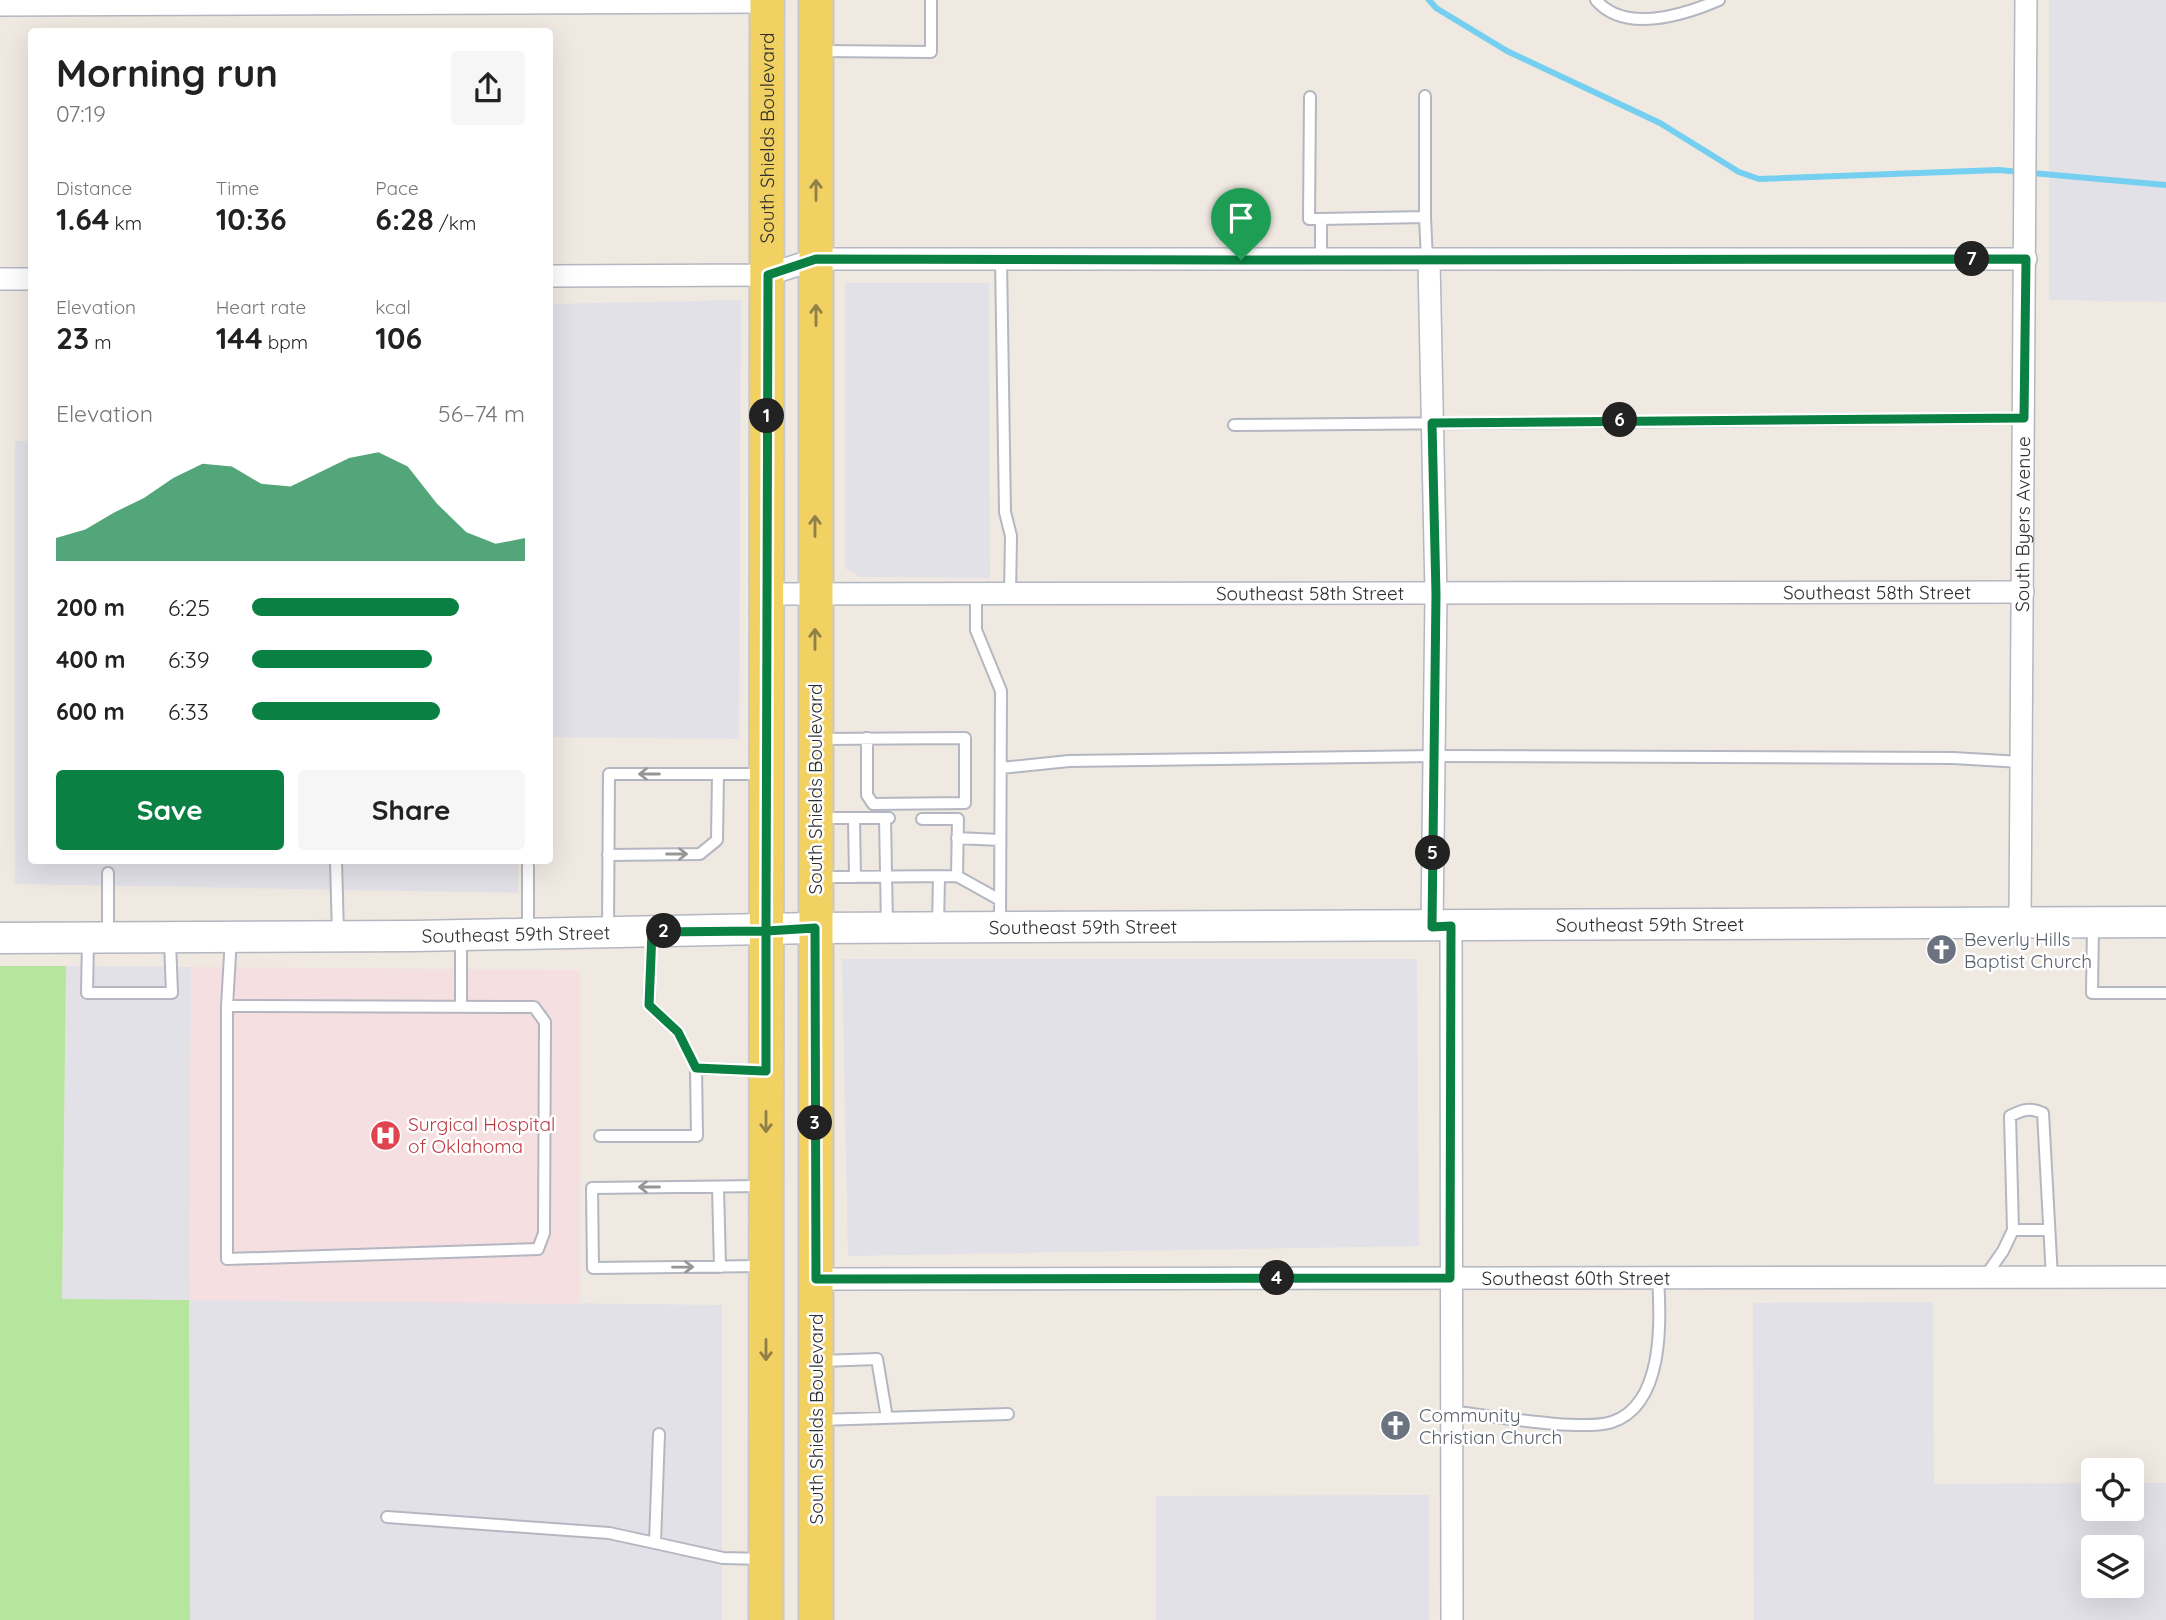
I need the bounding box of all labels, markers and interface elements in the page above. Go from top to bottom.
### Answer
street label: South Shields Boulevard [755,33,779,243]
text: Morning run [56,49,278,97]
button: share [451,51,525,125]
text: 07:19 [56,99,106,128]
text: Distance [56,176,132,200]
text: Time [216,176,259,200]
text: Pace [375,176,419,200]
one-way arrow [809,179,823,202]
pin [1211,188,1271,260]
icon: arrive [1222,199,1260,237]
text: 1.64 [56,200,109,238]
text: 10:36 [216,200,287,238]
text: 6:28 [375,200,434,238]
text: km [109,211,142,235]
text: /km [434,211,476,235]
pin: 7 [1954,242,1990,276]
text: 7 [1966,246,1977,270]
text: Elevation [56,295,136,319]
text: Heart rate [216,295,306,319]
text: kcal [375,295,411,319]
one-way arrow [809,303,823,326]
text: 23 [56,319,89,357]
text: 144 [216,319,263,357]
text: 106 [375,319,422,357]
text: m [89,330,112,354]
text: bpm [263,330,308,354]
pin: 1 [750,398,784,434]
text: Elevation [56,399,153,428]
text: 56–74 m [438,399,525,428]
pin: 6 [1602,402,1638,438]
text: 1 [763,403,770,427]
text: 6 [1614,407,1625,431]
street label: South Byers Avenue [2010,436,2035,612]
one-way arrow [808,514,822,537]
street label: Southeast 58th Street [1783,580,1971,604]
street label: Southeast 58th Street [1216,581,1404,605]
text: 200 m [56,593,125,622]
text: 6:25 [168,593,210,622]
one-way arrow [808,628,822,651]
text: 400 m [56,645,125,674]
text: 6:39 [168,645,210,674]
street label: South Shields Boulevard [803,684,827,894]
text: 600 m [56,697,125,726]
text: 6:33 [168,697,209,726]
one-way arrow [638,767,661,781]
button: Save [56,770,284,850]
button: Share [298,770,525,850]
pin: 5 [1416,836,1450,870]
text: 5 [1427,840,1438,864]
one-way arrow [665,847,688,861]
street label: Southeast 59th Street [1556,912,1744,937]
pin: 2 [646,914,682,948]
street label: Southeast 59th Street [989,914,1177,939]
text: 2 [658,918,669,942]
street label: Southeast 59th Street [421,920,610,948]
place label: Beverly Hills Baptist Church [1964,927,2092,973]
church icon: Beverly Hills Baptist Church [1924,933,1958,967]
pin: 3 [798,1106,832,1140]
one-way arrow [759,1110,773,1133]
text: 3 [809,1110,820,1134]
place label: Surgical Hospital of Oklahoma [408,1112,555,1158]
hospital icon: Surgical Hospital of Oklahoma [368,1118,402,1152]
one-way arrow [638,1180,661,1194]
pin: 4 [1260,1260,1294,1296]
one-way arrow [671,1261,694,1274]
text: 4 [1271,1265,1282,1289]
street label: Southeast 60th Street [1481,1266,1671,1290]
street label: South Shields Boulevard [804,1314,828,1524]
one-way arrow [759,1338,773,1361]
place label: Community Christian Church [1419,1403,1562,1449]
church icon: Community Christian Church [1379,1409,1413,1443]
map controls [2081,1458,2144,1598]
button: locate [2081,1458,2144,1521]
button: layers [2081,1535,2144,1598]

